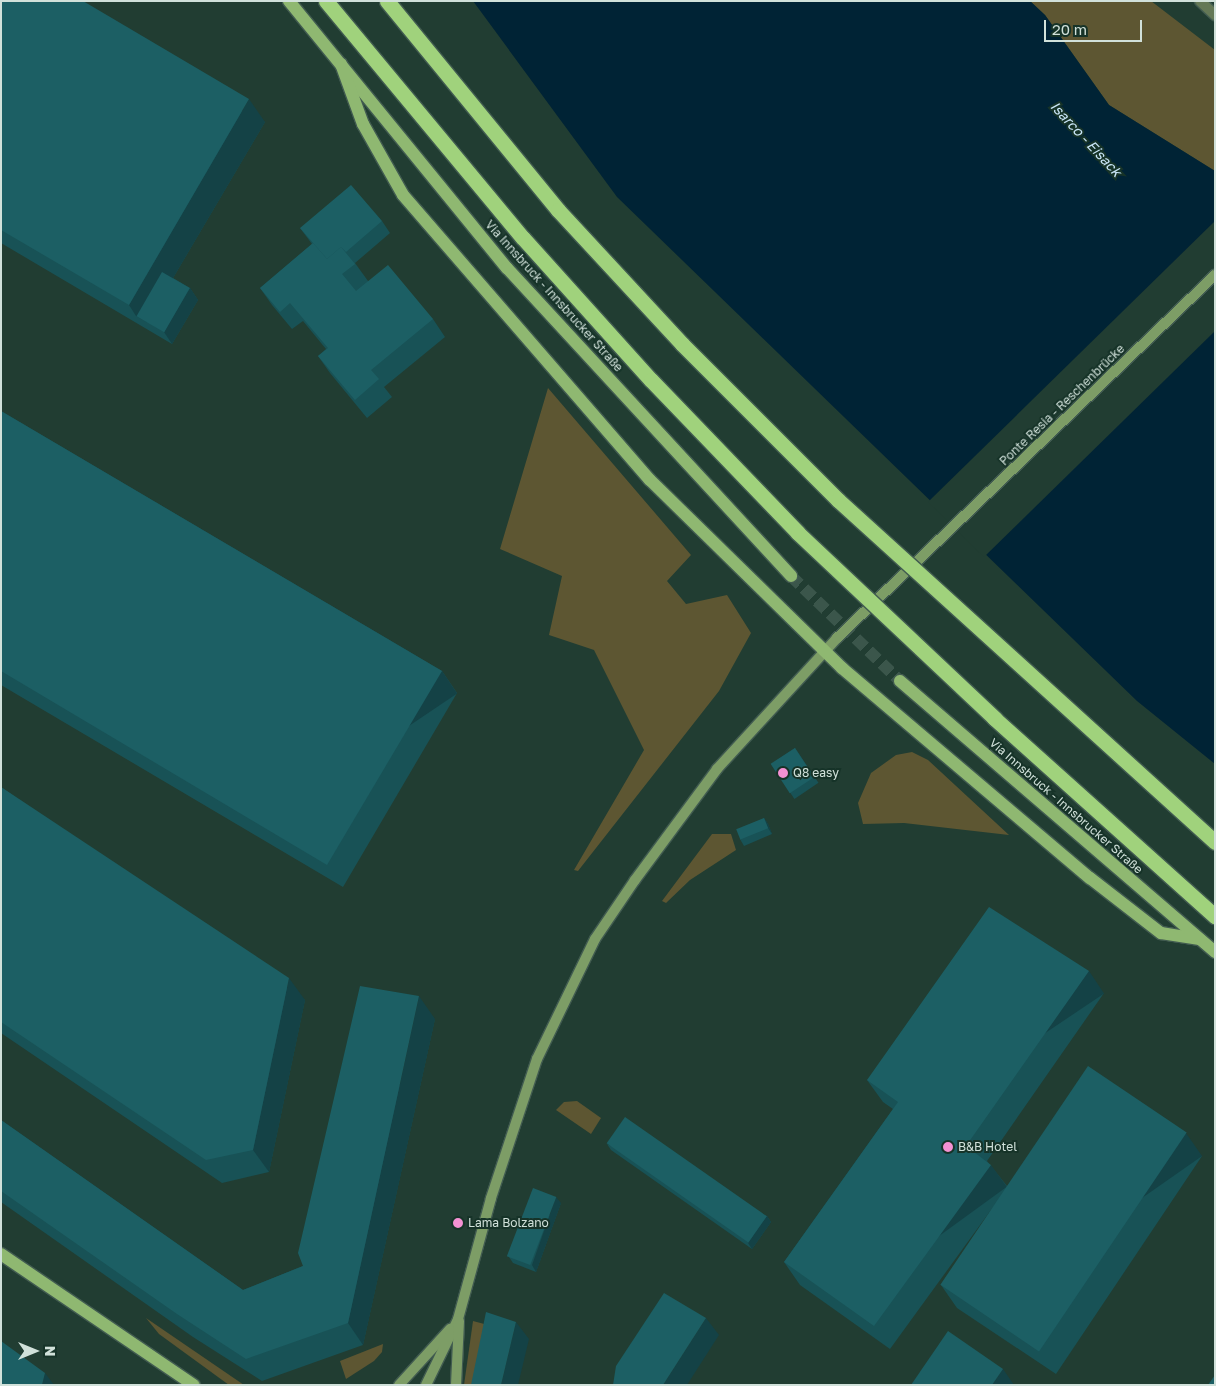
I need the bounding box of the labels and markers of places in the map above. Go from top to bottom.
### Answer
place label: Q8 easy [793,766,839,780]
marker: Q8 easy [777,767,789,779]
place label: B&B Hotel [958,1140,1017,1154]
marker: B&B Hotel [942,1141,954,1153]
place label: Lama Bolzano [468,1216,549,1230]
marker: Lama Bolzano [452,1217,464,1229]

